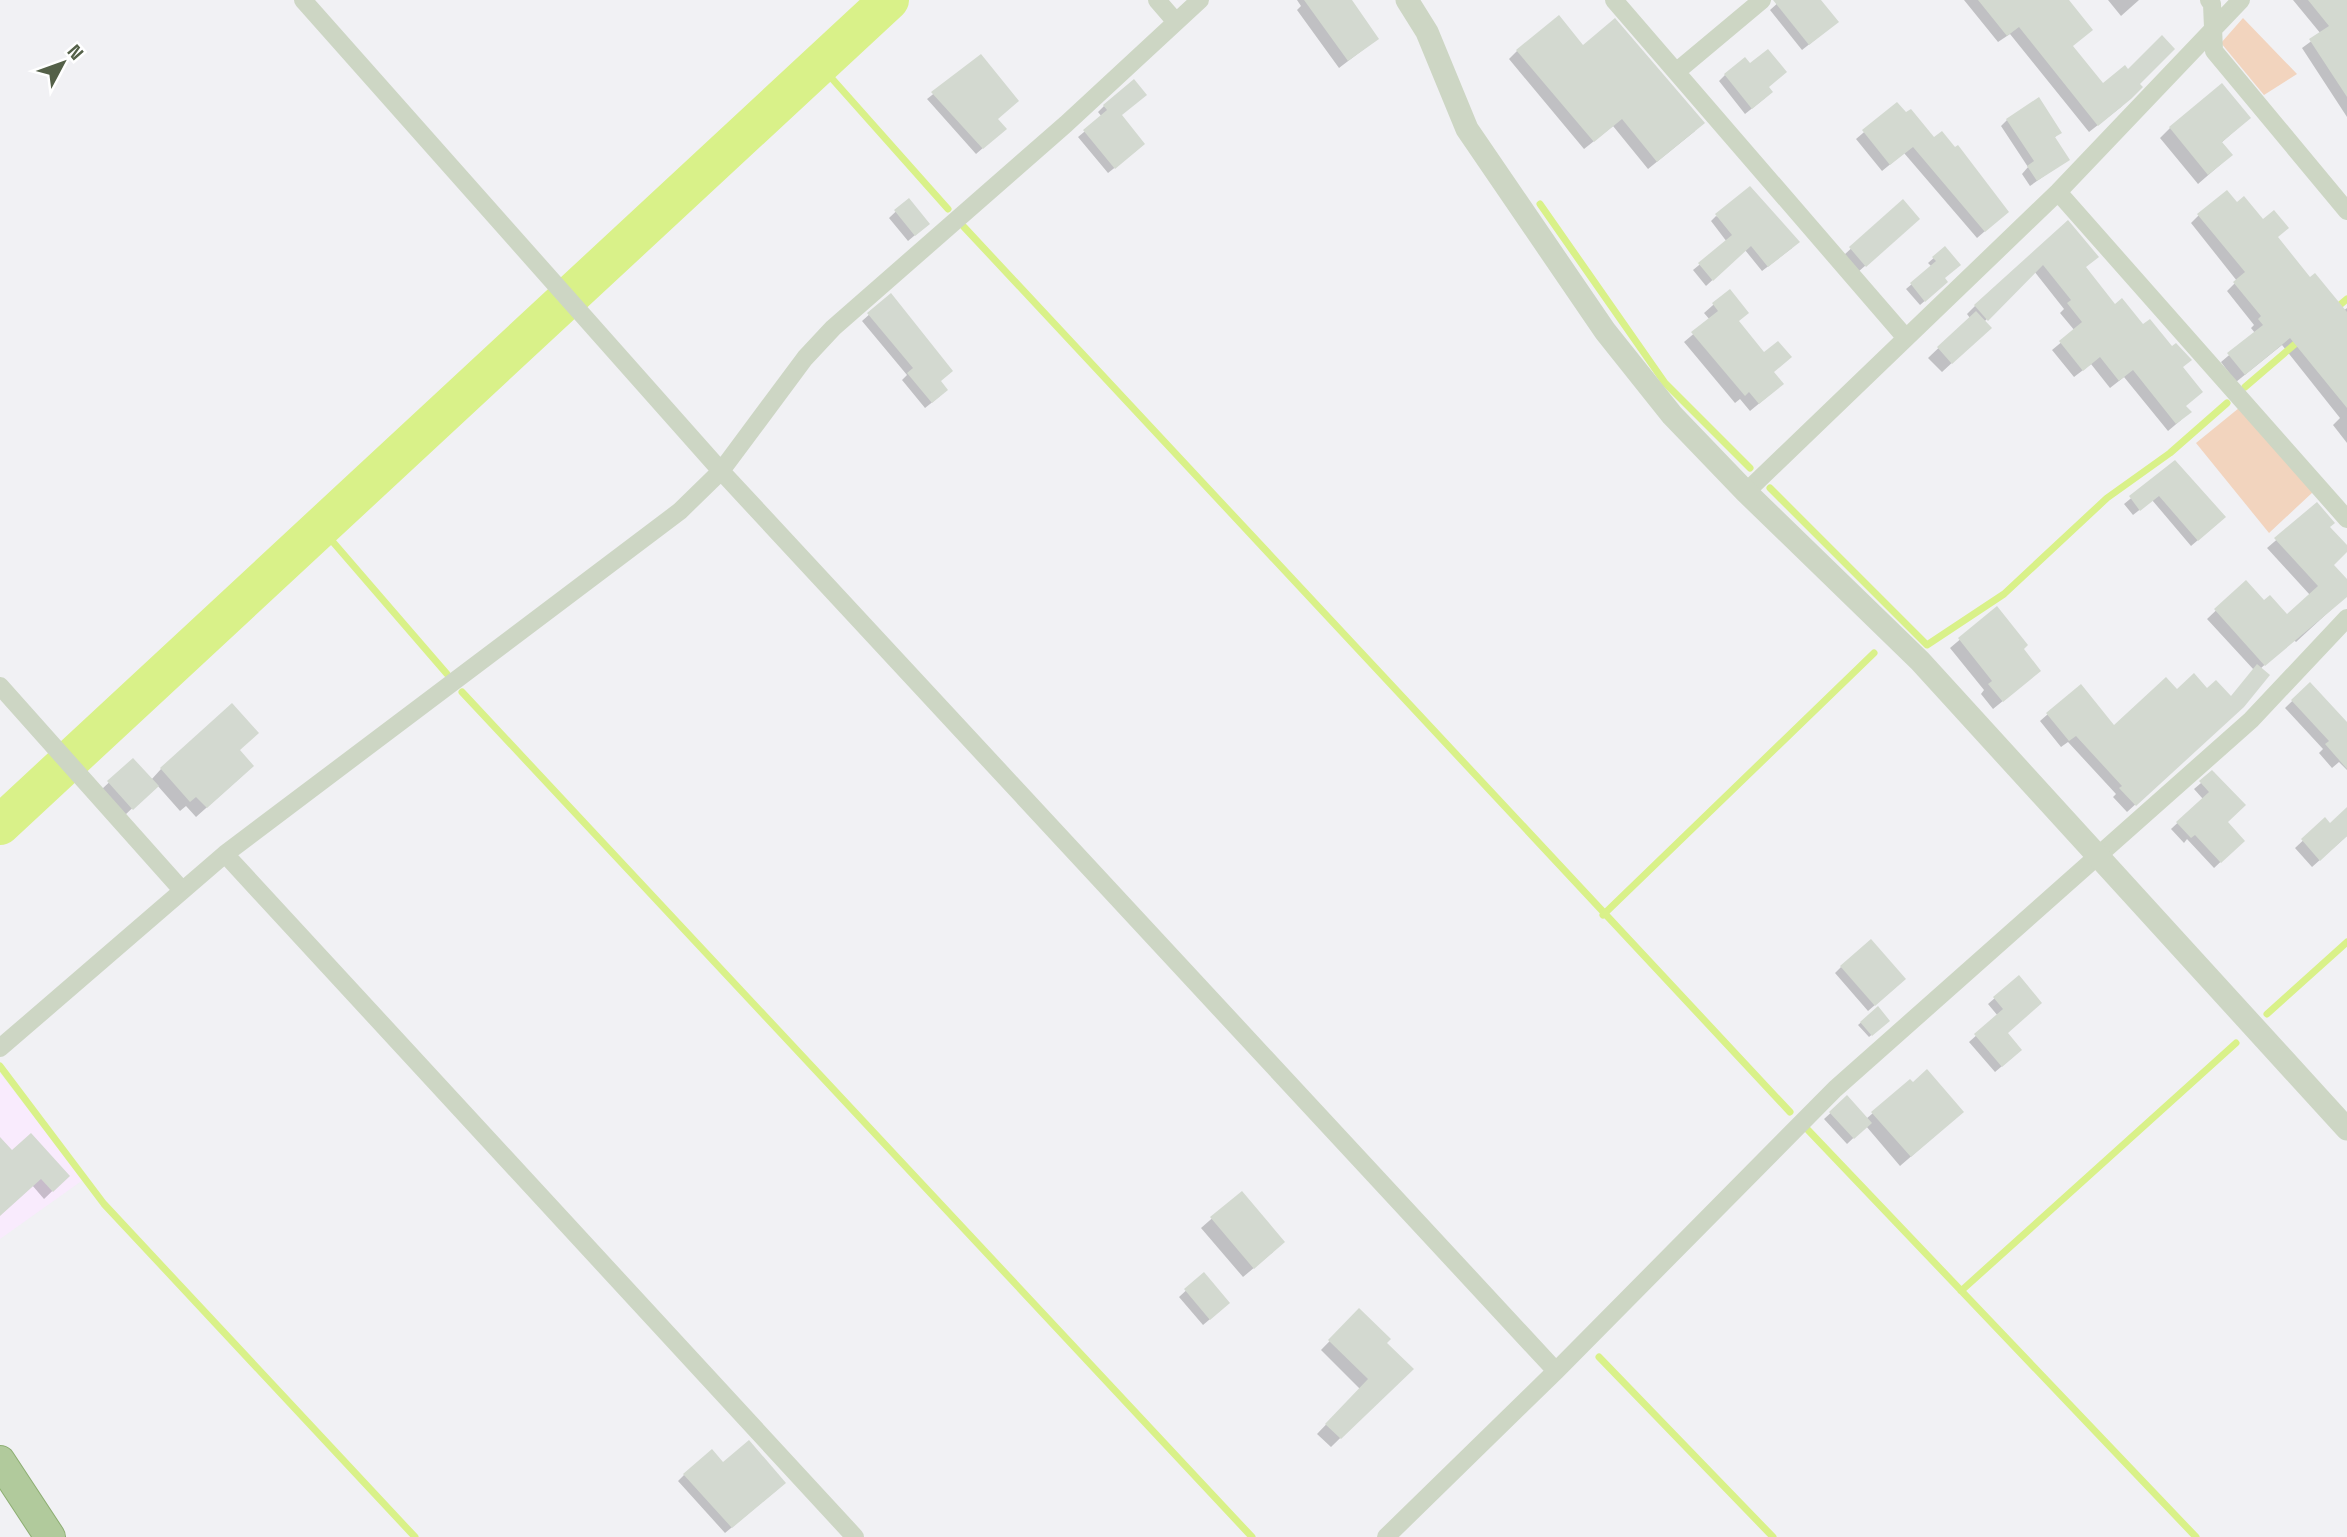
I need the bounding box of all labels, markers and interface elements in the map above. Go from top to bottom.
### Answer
north arrow [28,28,98,98]
text: N [62,39,89,65]

